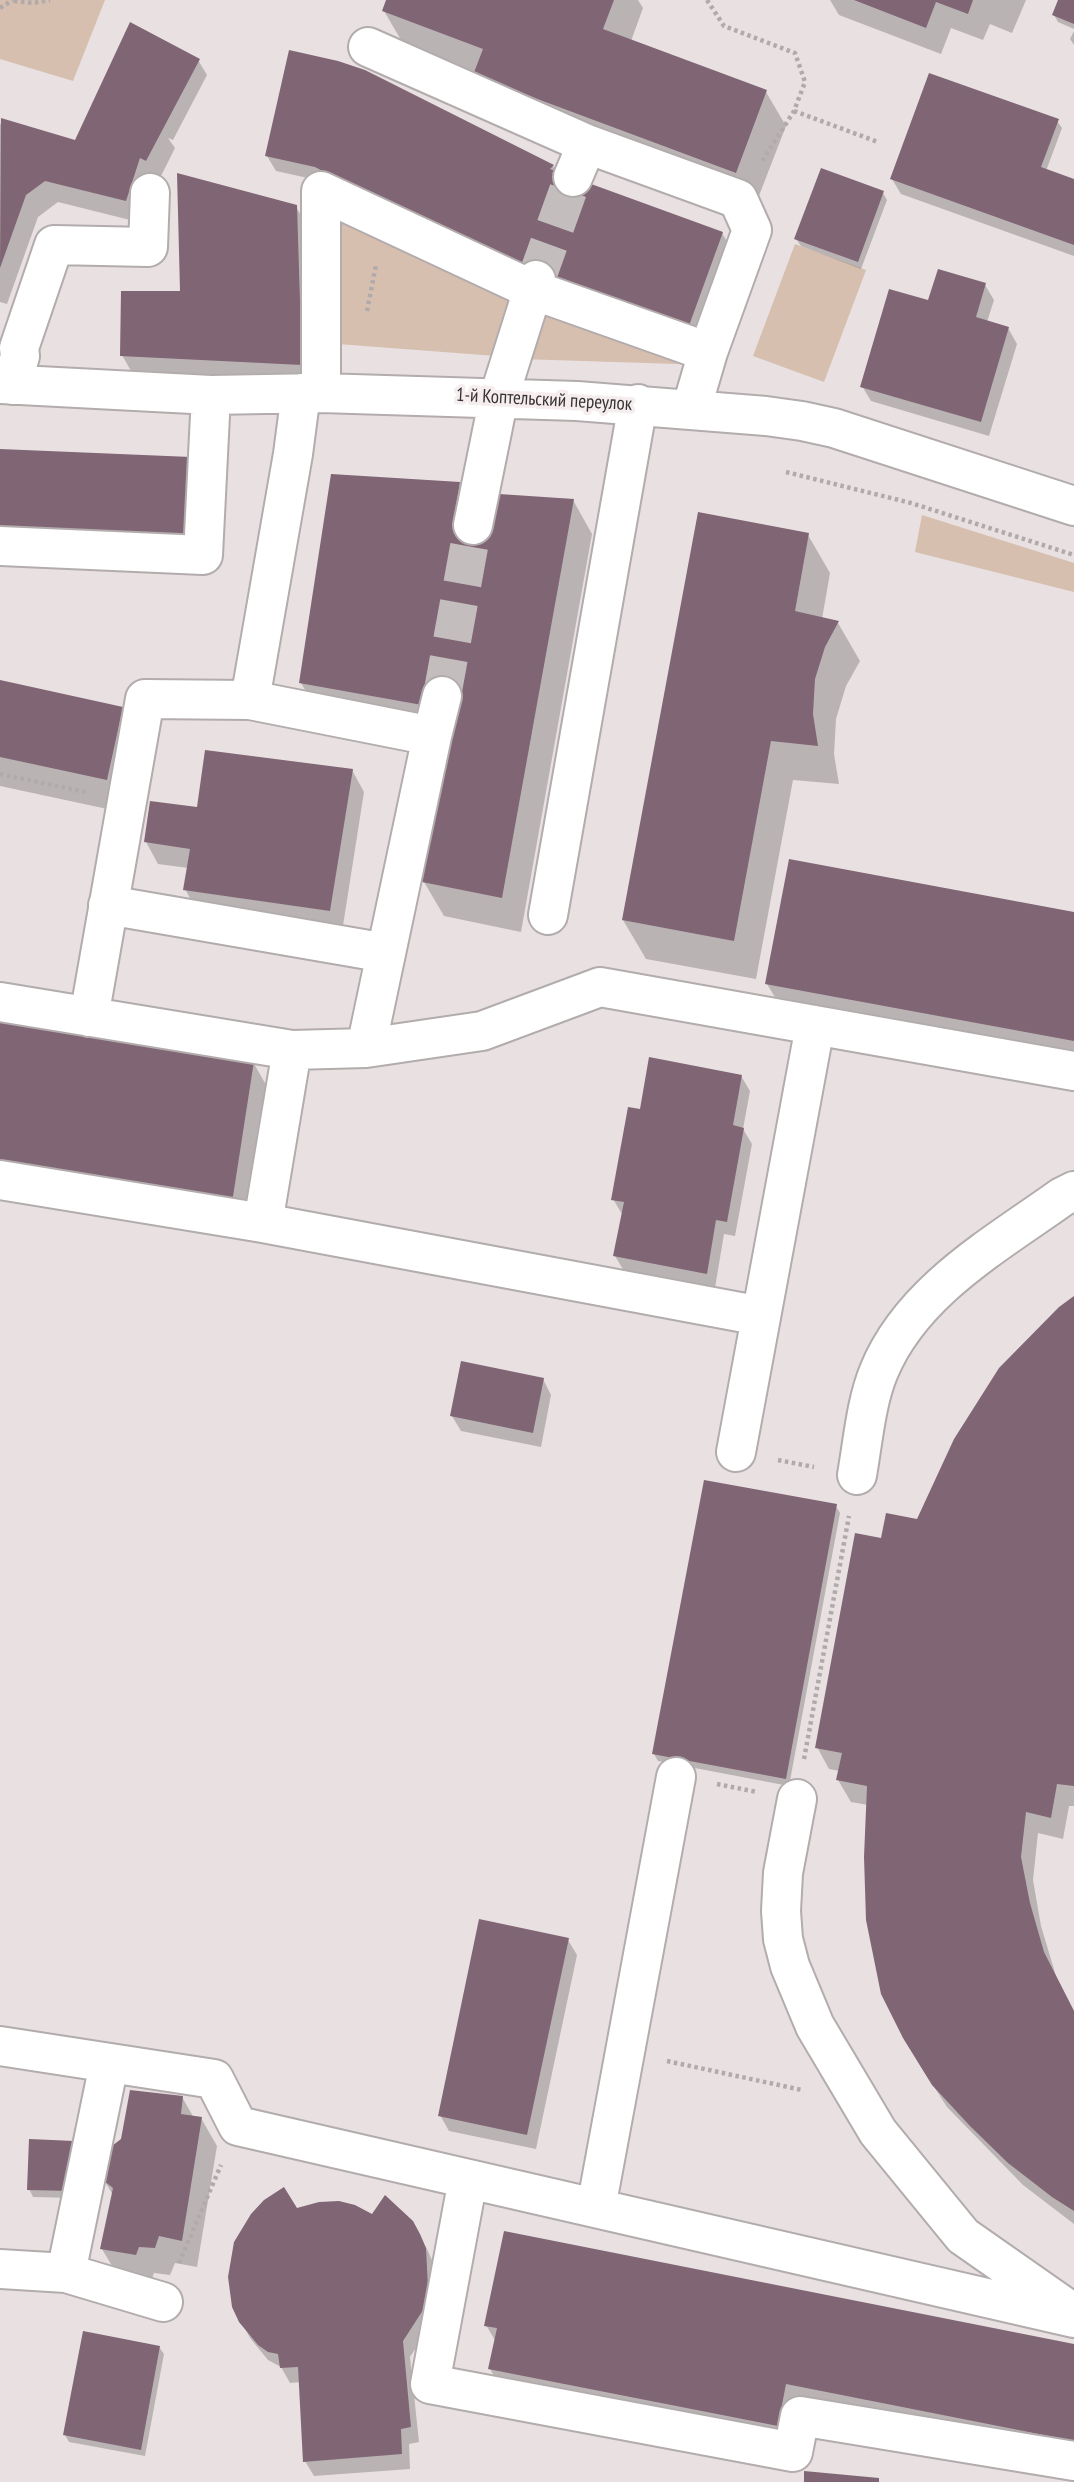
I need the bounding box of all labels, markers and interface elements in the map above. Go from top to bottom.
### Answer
street label: 1-й Коптельский переулок [455,384,633,416]

